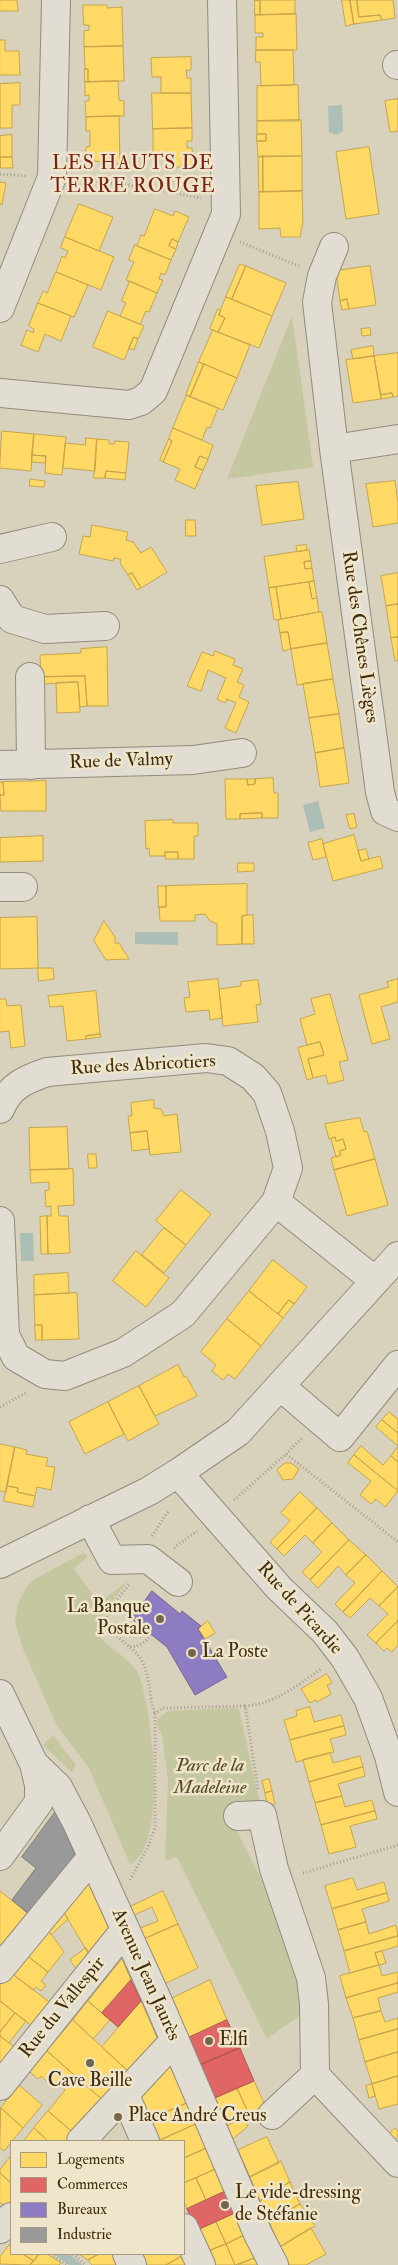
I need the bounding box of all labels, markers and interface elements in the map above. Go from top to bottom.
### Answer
district label: LES HAUTS DE TERRE ROUGE [49,153,217,200]
street label: Rue des Chênes Lièges [336,549,382,725]
street label: Rue de Valmy [69,749,173,775]
street label: Rue des Abricotiers [70,1051,216,1081]
street label: Rue de Picardie [251,1558,347,1660]
place label: La Banque Postale [67,1597,150,1641]
marker: La Banque Postale [154,1613,166,1625]
place label: La Poste [202,1642,268,1664]
marker: La Poste [186,1647,198,1659]
park label: Parc de la Madeleine [174,1756,246,1800]
street label: Avenue Jean Jaurès [106,1905,184,2045]
street label: Rue du Vallespir [15,1953,111,2063]
place label: Elfi [219,2030,248,2052]
marker: Elfi [203,2035,215,2047]
marker: Cave Beille [84,2057,96,2069]
place label: Cave Beille [48,2071,132,2093]
place label: Place André Creus [128,2106,267,2128]
marker: Place André Creus [112,2111,124,2123]
legend [10,2140,185,2255]
text: Logements [57,2150,124,2169]
text: Commerces [57,2175,128,2194]
place label: Le vide-dressing de Stéfanie [235,2183,361,2227]
marker: Le vide-dressing de Stéfanie [219,2199,231,2211]
text: Bureaux [57,2200,107,2219]
text: Industrie [57,2225,112,2244]

